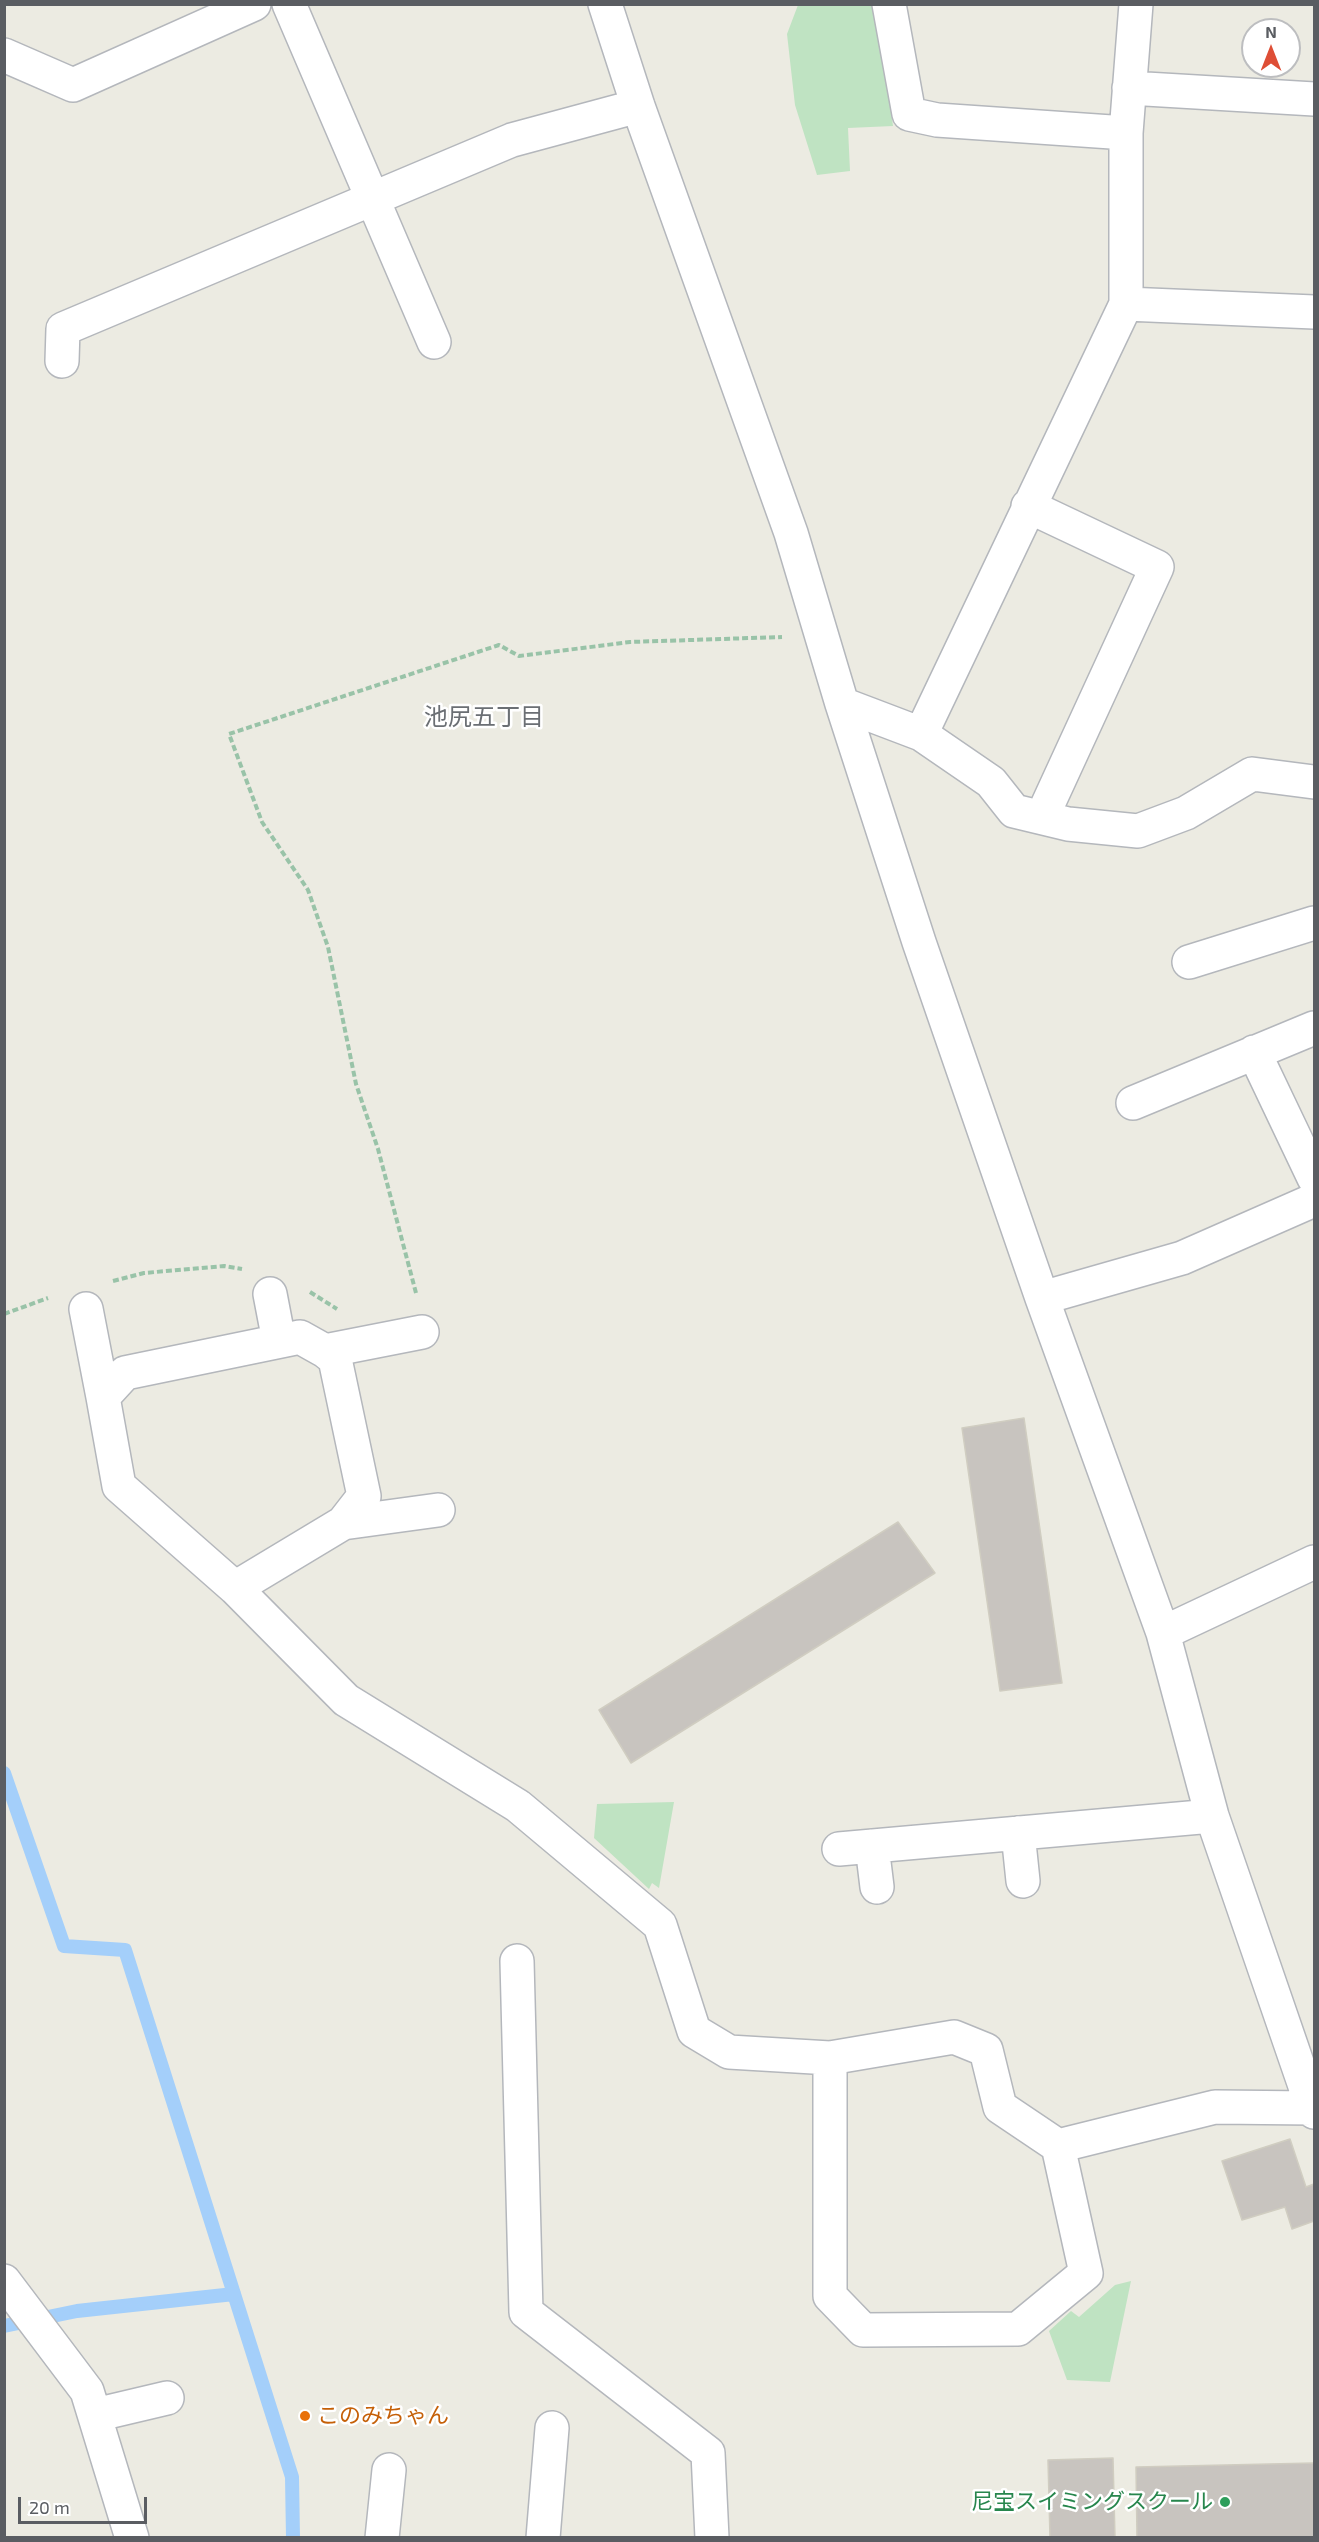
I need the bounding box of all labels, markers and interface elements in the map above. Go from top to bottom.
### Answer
north arrow [1241,18,1301,78]
text: N [1265,22,1277,41]
district label: 池尻五丁目 [424,703,544,731]
place label: このみちゃん [317,2403,449,2429]
marker: このみちゃん [298,2409,312,2423]
scale bar [21,2485,150,2523]
place label: 尼宝スイミングスクール [971,2489,1213,2515]
marker: 尼宝スイミングスクール [1218,2495,1232,2509]
text: 20 m [29,2496,70,2518]

